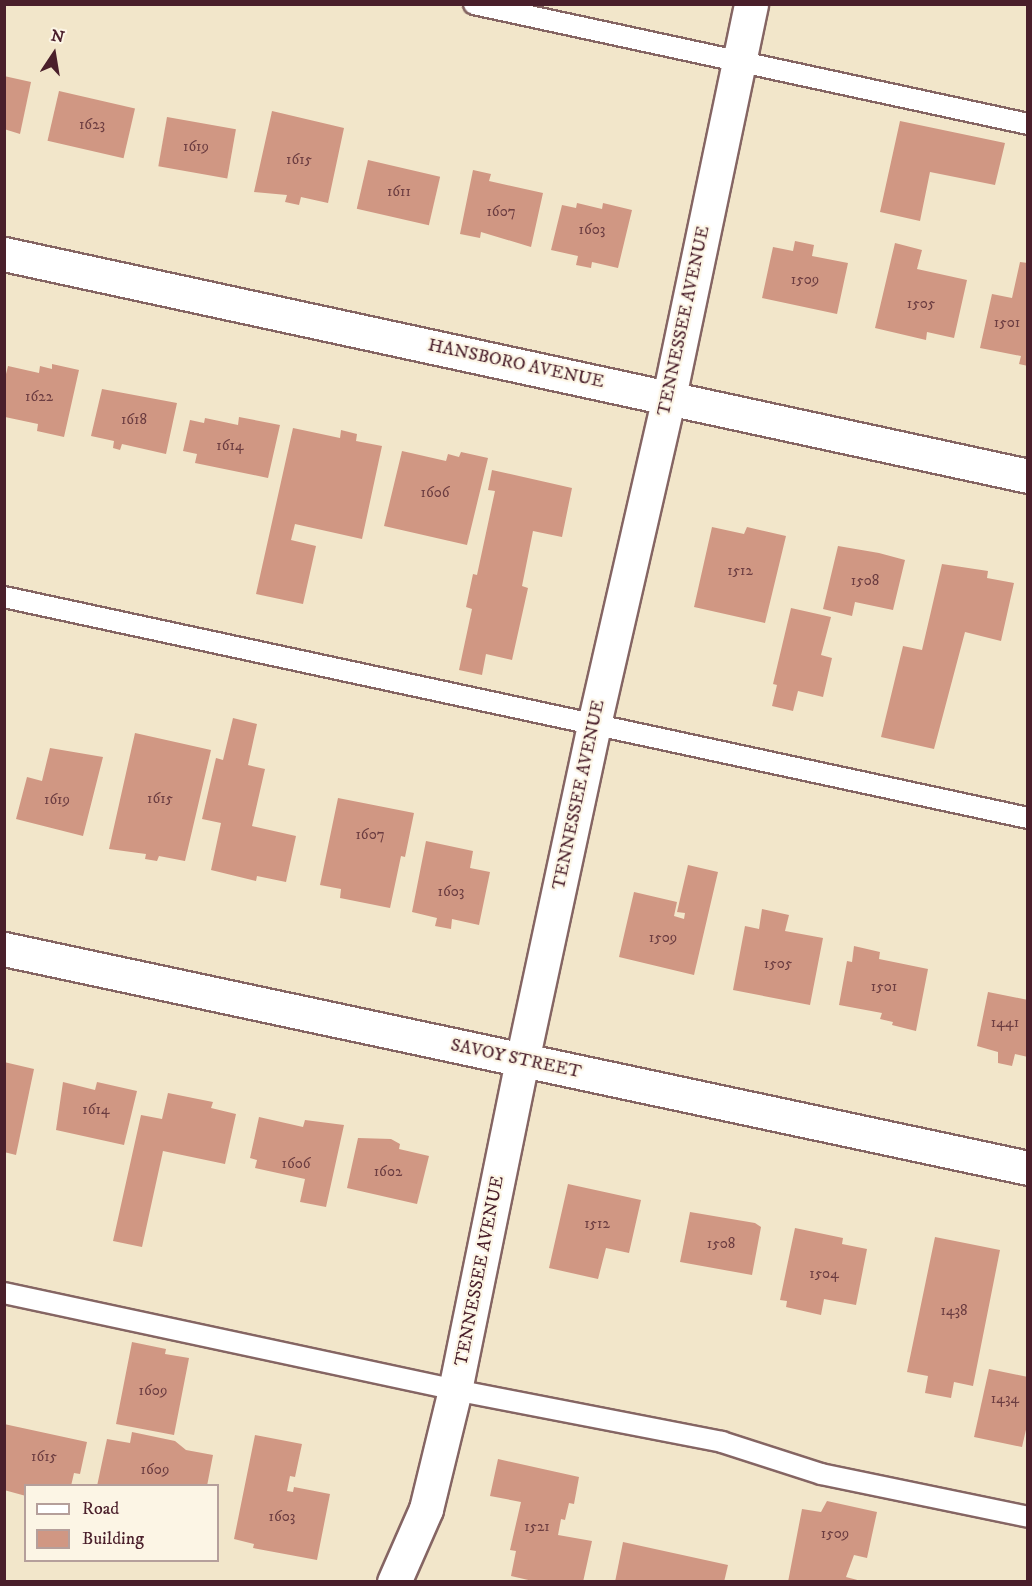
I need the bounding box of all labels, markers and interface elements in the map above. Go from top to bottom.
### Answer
north arrow [24,24,84,84]
text: N [49,25,66,48]
house number: 1623 [79,116,105,134]
house number: 1619 [183,138,209,156]
house number: 1615 [286,151,312,169]
house number: 1611 [387,183,411,201]
house number: 1607 [486,203,516,221]
house number: 1603 [579,221,605,239]
street label: TENNESSEE AVENUE [653,224,715,418]
house number: 1509 [791,271,819,289]
house number: 1505 [907,295,935,313]
house number: 1501 [994,314,1020,332]
street label: HANSBORO AVENUE [426,335,606,393]
house number: 1622 [25,388,53,406]
house number: 1618 [121,411,147,429]
house number: 1614 [216,437,244,455]
house number: 1606 [420,484,450,502]
house number: 1512 [727,562,753,580]
house number: 1508 [851,572,879,590]
street label: TENNESSEE AVENUE [548,698,610,892]
house number: 1615 [147,790,173,808]
house number: 1619 [44,791,70,809]
house number: 1607 [355,826,385,844]
house number: 1603 [438,883,464,901]
house number: 1509 [649,929,677,947]
house number: 1505 [764,955,792,973]
house number: 1501 [871,978,897,996]
house number: 1441 [991,1014,1019,1032]
street label: SAVOY STREET [449,1035,583,1083]
house number: 1614 [82,1101,110,1119]
house number: 1606 [281,1155,311,1173]
house number: 1602 [374,1163,402,1181]
street label: TENNESSEE AVENUE [451,1174,509,1368]
house number: 1512 [584,1215,610,1233]
house number: 1508 [707,1235,735,1253]
house number: 1504 [809,1265,839,1283]
house number: 1438 [940,1302,968,1320]
house number: 1609 [139,1382,167,1400]
house number: 1434 [991,1390,1019,1408]
house number: 1615 [31,1448,57,1466]
house number: 1609 [141,1461,169,1479]
legend [24,1484,219,1562]
text: Road [82,1498,119,1520]
house number: 1603 [269,1508,295,1526]
house number: 1521 [524,1518,550,1536]
house number: 1509 [821,1525,849,1543]
text: Building [82,1528,144,1550]

